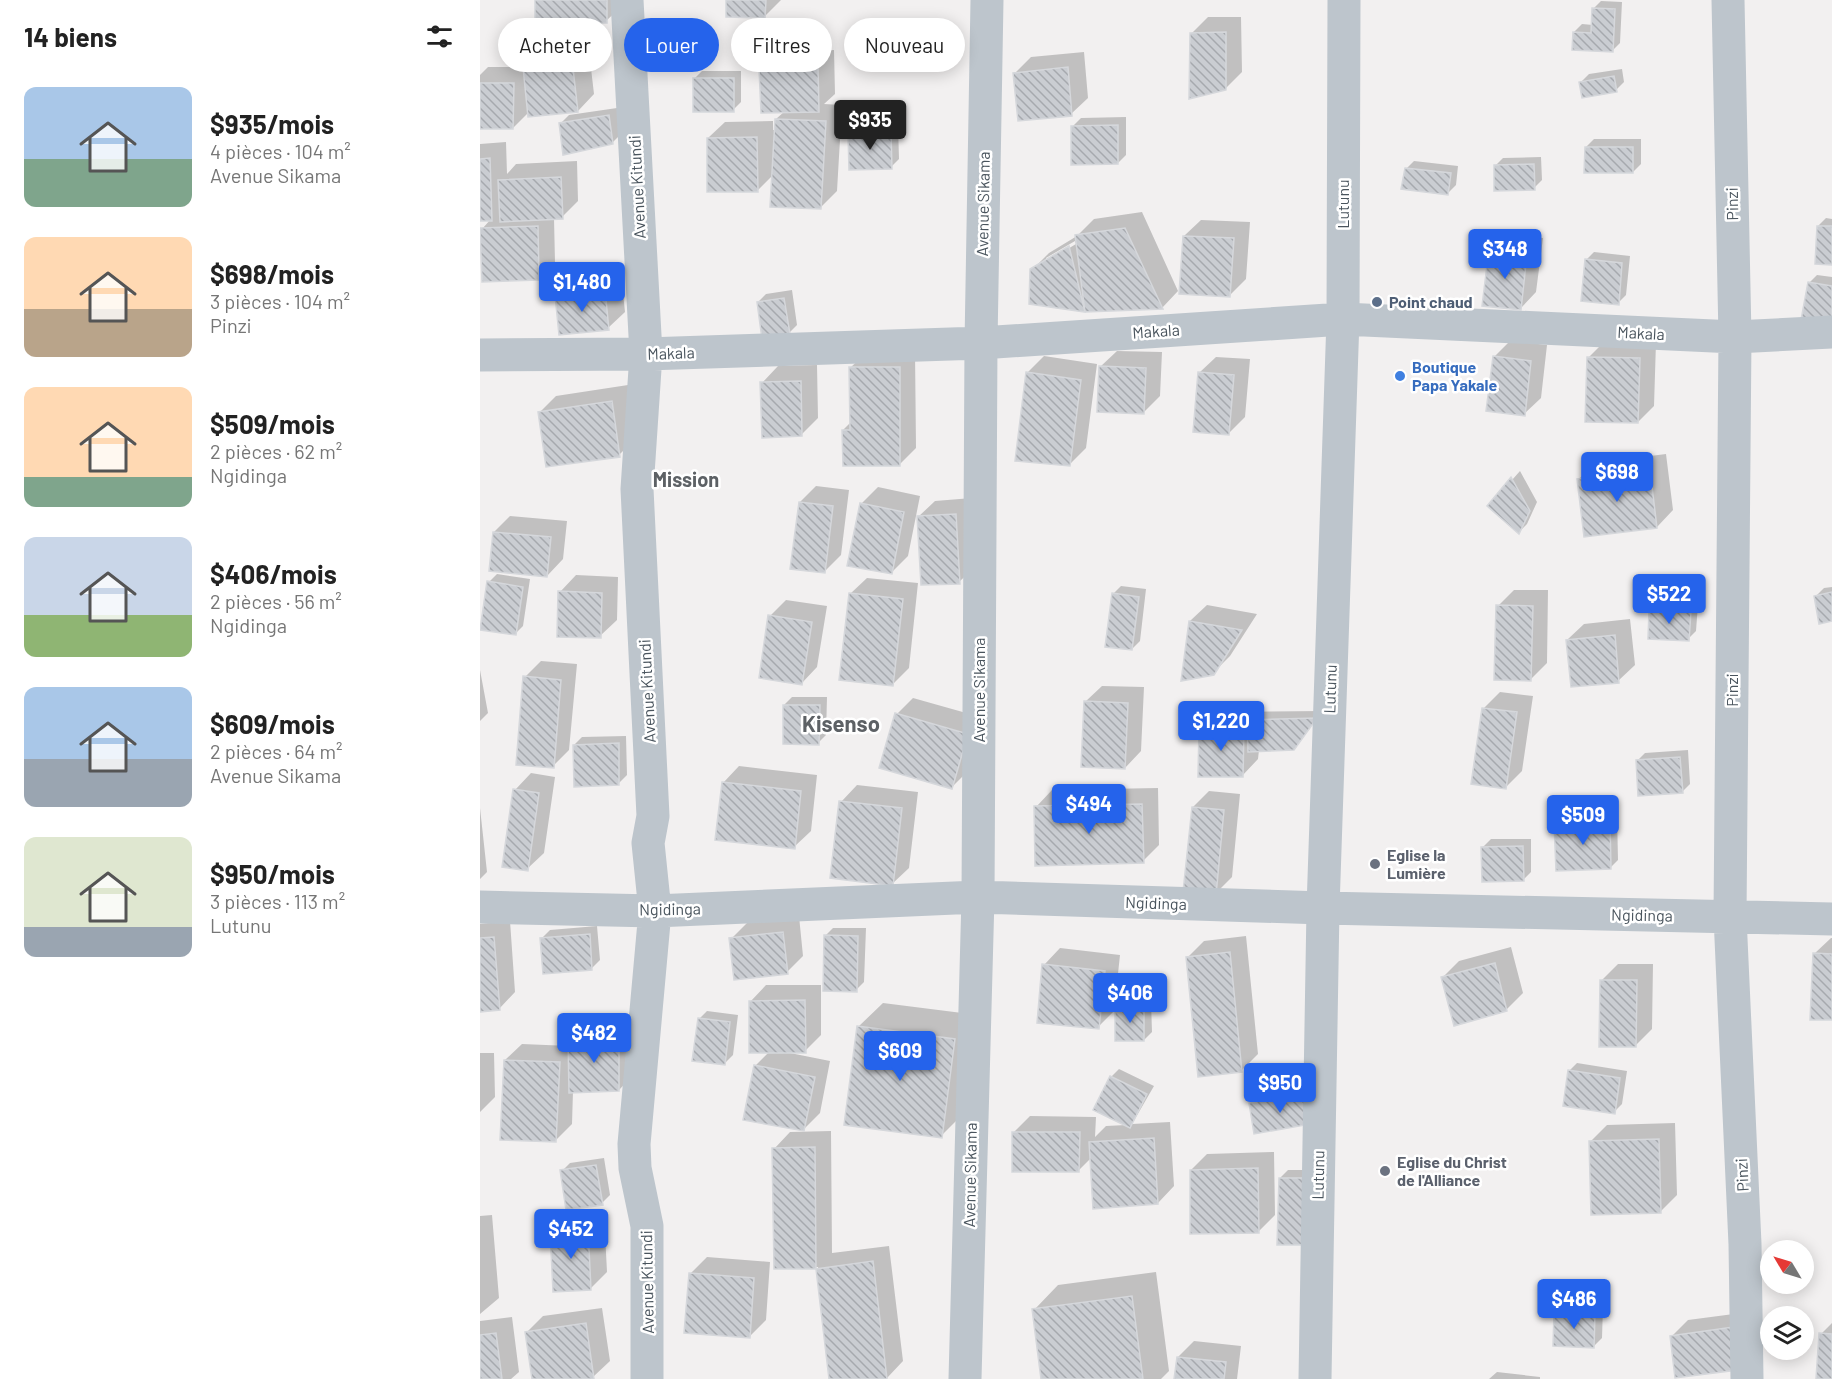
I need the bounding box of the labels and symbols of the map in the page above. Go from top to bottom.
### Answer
pin: $935 [834,100,906,151]
street label: Avenue Kitundi [624,135,649,239]
street label: Avenue Sikama [972,151,993,257]
street label: Lutunu [1333,179,1352,229]
street label: Pinzi [1722,187,1741,221]
pin: $348 [1469,229,1541,280]
pin: $1,480 [533,262,631,313]
place label: Point chaud [1389,292,1473,311]
marker: Point chaud [1370,295,1384,309]
street label: Makala [1132,319,1180,342]
street label: Makala [1617,322,1665,343]
street label: Makala [647,342,695,363]
place label: Boutique Papa Yakale [1412,357,1497,394]
marker: Boutique Papa Yakale [1393,369,1407,383]
pin: $698 [1581,452,1653,503]
district label: Mission [653,467,719,491]
pin: $522 [1633,574,1705,625]
street label: Avenue Sikama [969,638,988,742]
street label: Avenue Kitundi [634,639,659,743]
street label: Lutunu [1319,664,1340,714]
street label: Pinzi [1722,673,1741,707]
pin: $1,220 [1172,701,1270,752]
district label: Kisenso [802,710,880,736]
pin: $494 [1053,784,1125,835]
pin: $509 [1547,795,1619,846]
place label: Eglise la Lumière [1387,845,1446,882]
marker: Eglise la Lumière [1368,857,1382,871]
street label: Ngidinga [1125,892,1187,913]
street label: Ngidinga [639,898,701,919]
street label: Ngidinga [1611,904,1673,925]
pin: $406 [1094,973,1166,1024]
pin: $482 [558,1013,630,1064]
pin: $609 [864,1031,936,1082]
pin: $950 [1244,1063,1316,1114]
street label: Avenue Sikama [959,1122,980,1228]
street label: Lutunu [1308,1150,1327,1200]
place label: Eglise du Christ de l'Alliance [1397,1152,1507,1189]
street label: Pinzi [1731,1158,1752,1192]
marker: Eglise du Christ de l'Alliance [1378,1164,1392,1178]
pin: $452 [535,1209,607,1260]
street label: Avenue Kitundi [636,1230,657,1334]
north arrow [1760,1240,1814,1294]
pin: $486 [1538,1279,1610,1330]

